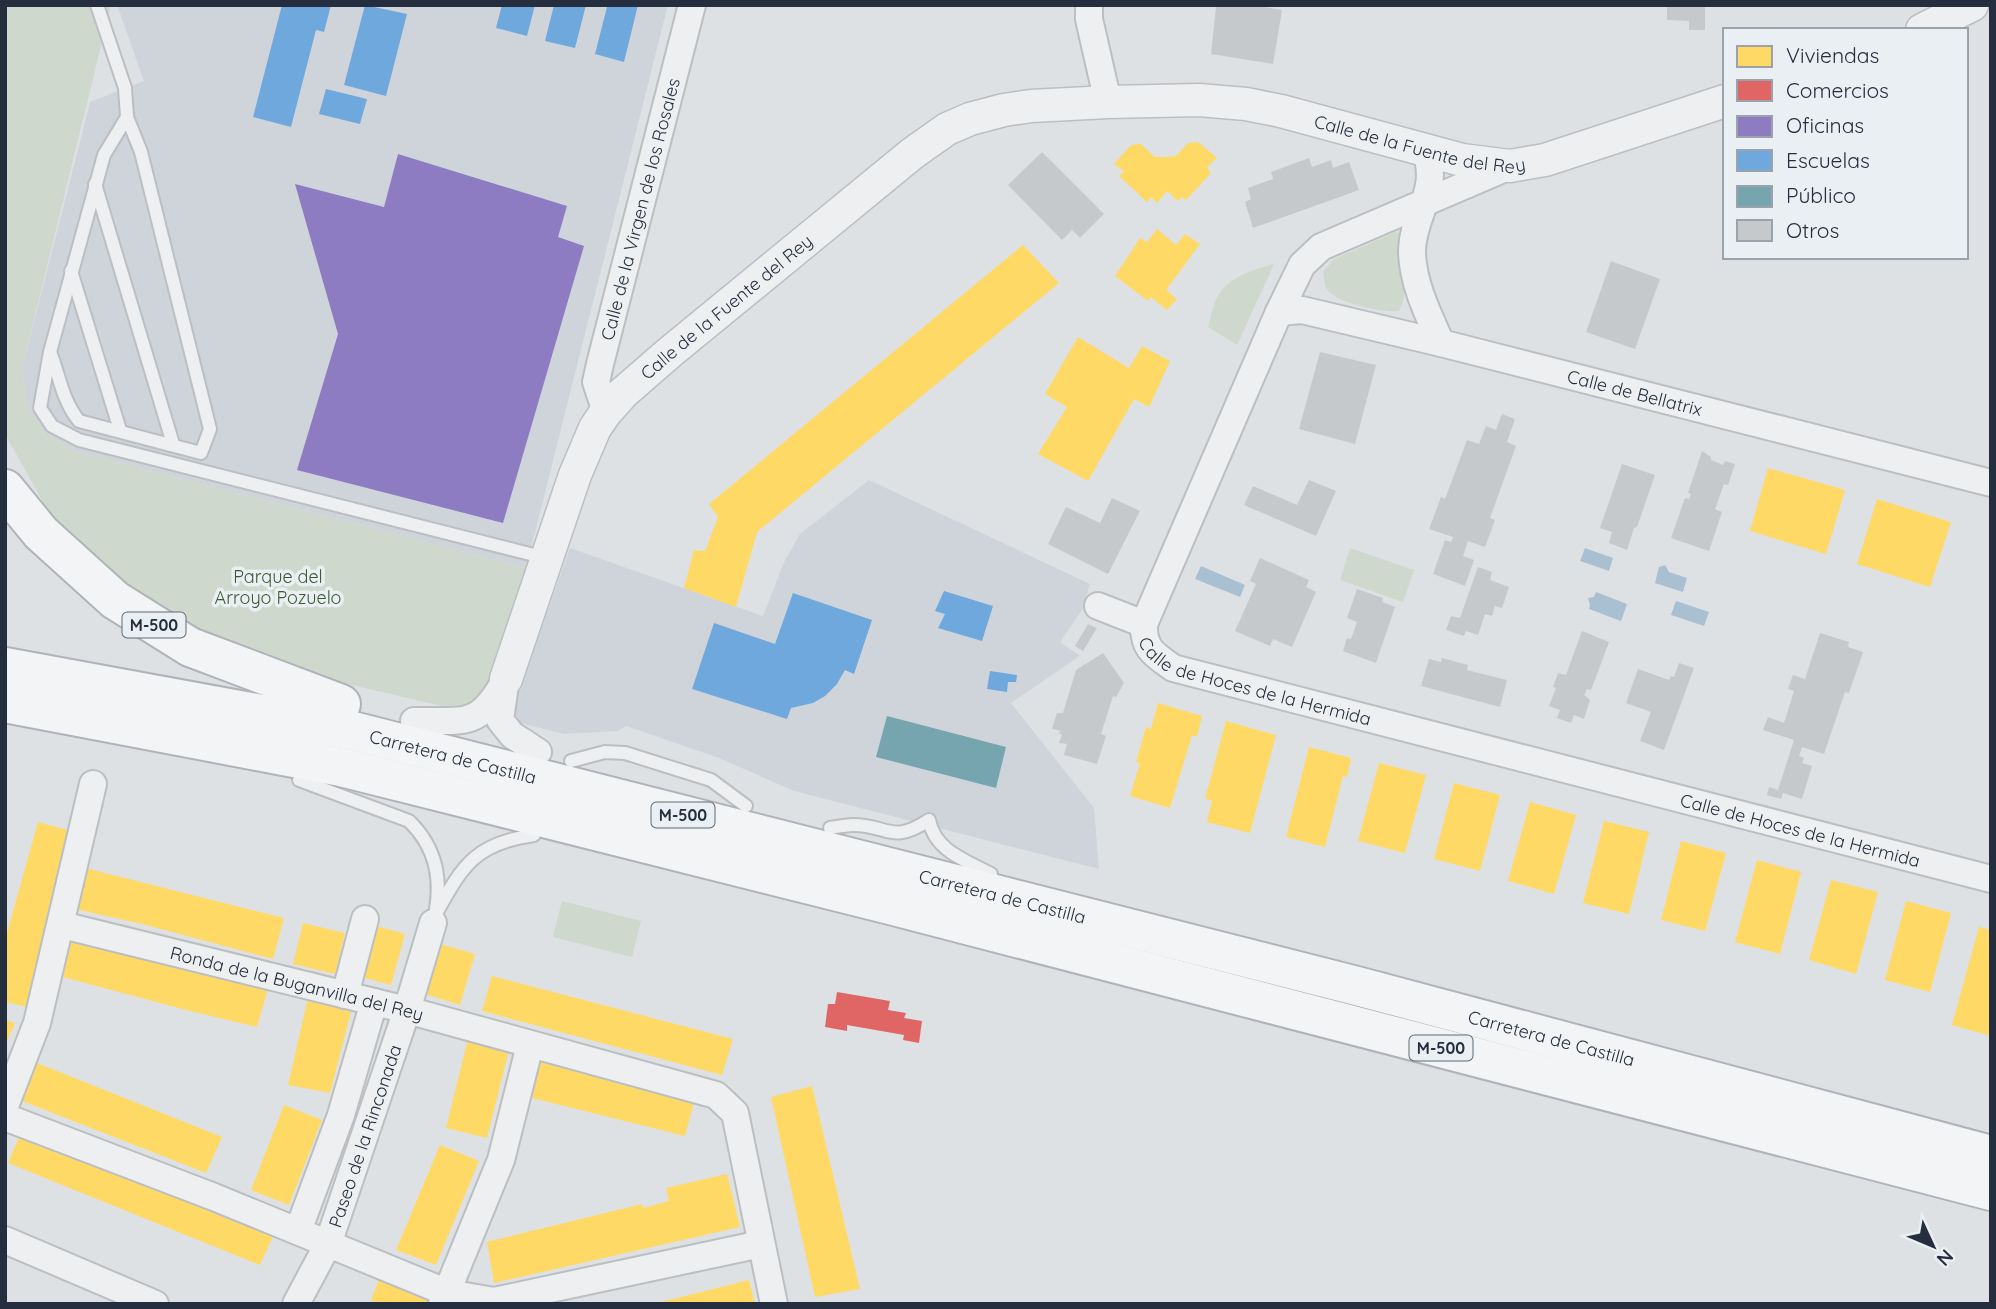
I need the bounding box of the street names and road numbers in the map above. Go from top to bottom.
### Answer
street label: Calle de la Virgen de los Rosales [595,75,684,343]
street label: Calle de la Fuente del Rey [1312,109,1527,178]
street label: Calle de la Fuente del Rey [635,229,817,384]
street label: Calle de Bellatrix [1565,364,1705,421]
road number: M-500 [122,612,186,638]
street label: Calle de Hoces de la Hermida [1134,633,1374,730]
street label: Carretera de Castilla [367,724,539,789]
street label: Calle de Hoces de la Hermida [1678,788,1923,872]
road number: M-500 [652,802,714,828]
street label: Carretera de Castilla [917,864,1088,928]
street label: Ronda de la Buganvilla del Rey [168,941,426,1026]
street label: Carretera de Castilla [1466,1005,1637,1071]
road number: M-500 [1410,1036,1472,1060]
street label: Paseo de la Rinconada [323,1042,406,1230]

